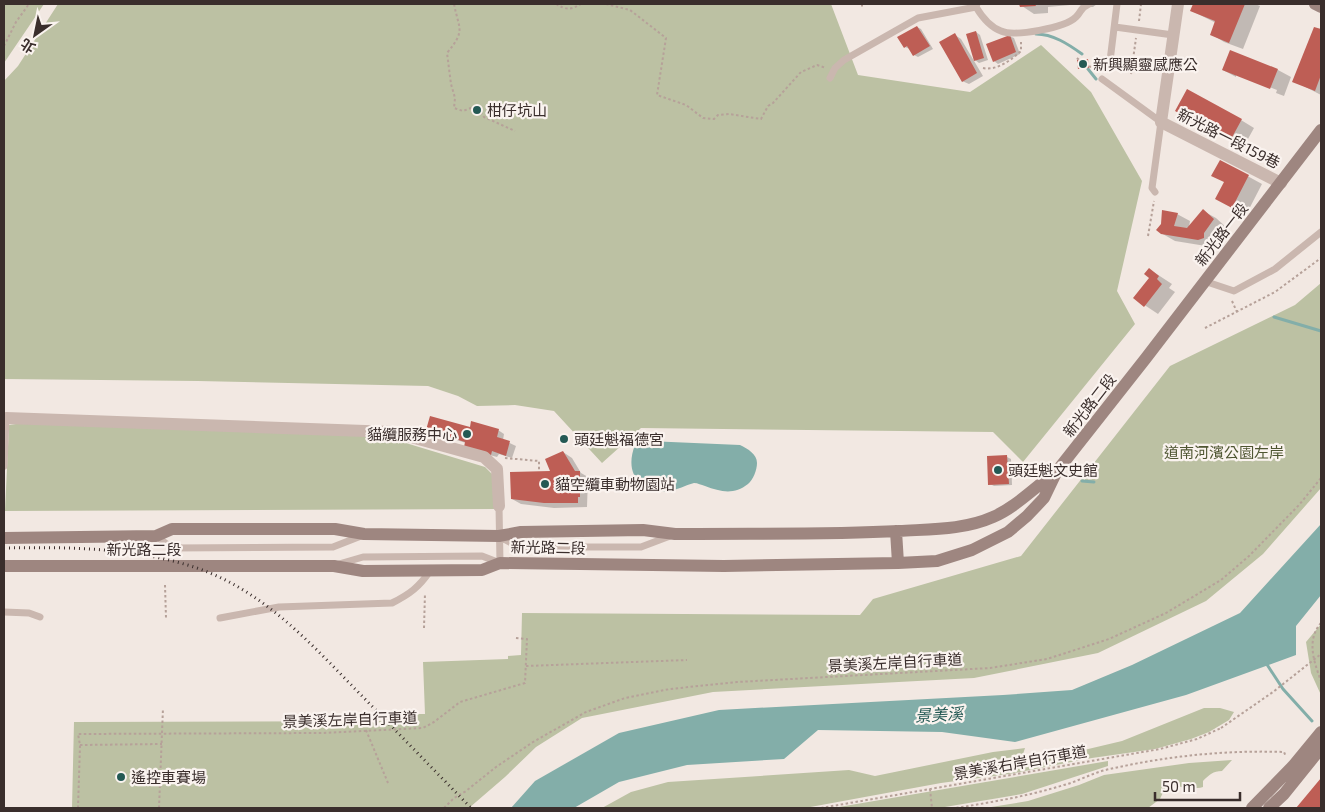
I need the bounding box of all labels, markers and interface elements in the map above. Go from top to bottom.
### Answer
north arrow [10,10,60,60]
text: 北 [17,35,38,57]
place label: 新興顯靈感應公 [1093,55,1198,73]
marker: 新興顯靈感應公 [1077,58,1089,70]
place label: 柑仔坑山 [487,101,547,119]
marker: 柑仔坑山 [471,104,483,116]
street label: 新光路一段159巷 [1175,104,1283,172]
street label: 新光路一段 [1191,199,1251,269]
street label: 新光路二段 [1059,370,1119,440]
place label: 貓纜服務中心 [367,425,457,443]
marker: 貓纜服務中心 [461,428,473,440]
place label: 頭廷魁福德宮 [574,430,664,448]
marker: 頭廷魁福德宮 [558,433,570,445]
park label: 道南河濱公園左岸 [1164,443,1284,461]
place label: 頭廷魁文史館 [1008,461,1098,479]
marker: 頭廷魁文史館 [992,464,1004,476]
place label: 貓空纜車動物園站 [555,475,675,493]
marker: 貓空纜車動物園站 [539,478,551,490]
street label: 新光路二段 [510,537,586,557]
street label: 新光路二段 [106,540,182,558]
street label: 景美溪左岸自行車道 [827,649,963,675]
water label: 景美溪 [915,703,965,725]
street label: 景美溪左岸自行車道 [282,708,418,730]
street label: 景美溪右岸自行車道 [952,741,1088,783]
place label: 遙控車賽場 [131,768,206,786]
scale bar [1155,770,1240,802]
marker: 遙控車賽場 [115,771,127,783]
text: 50 m [1162,777,1196,795]

